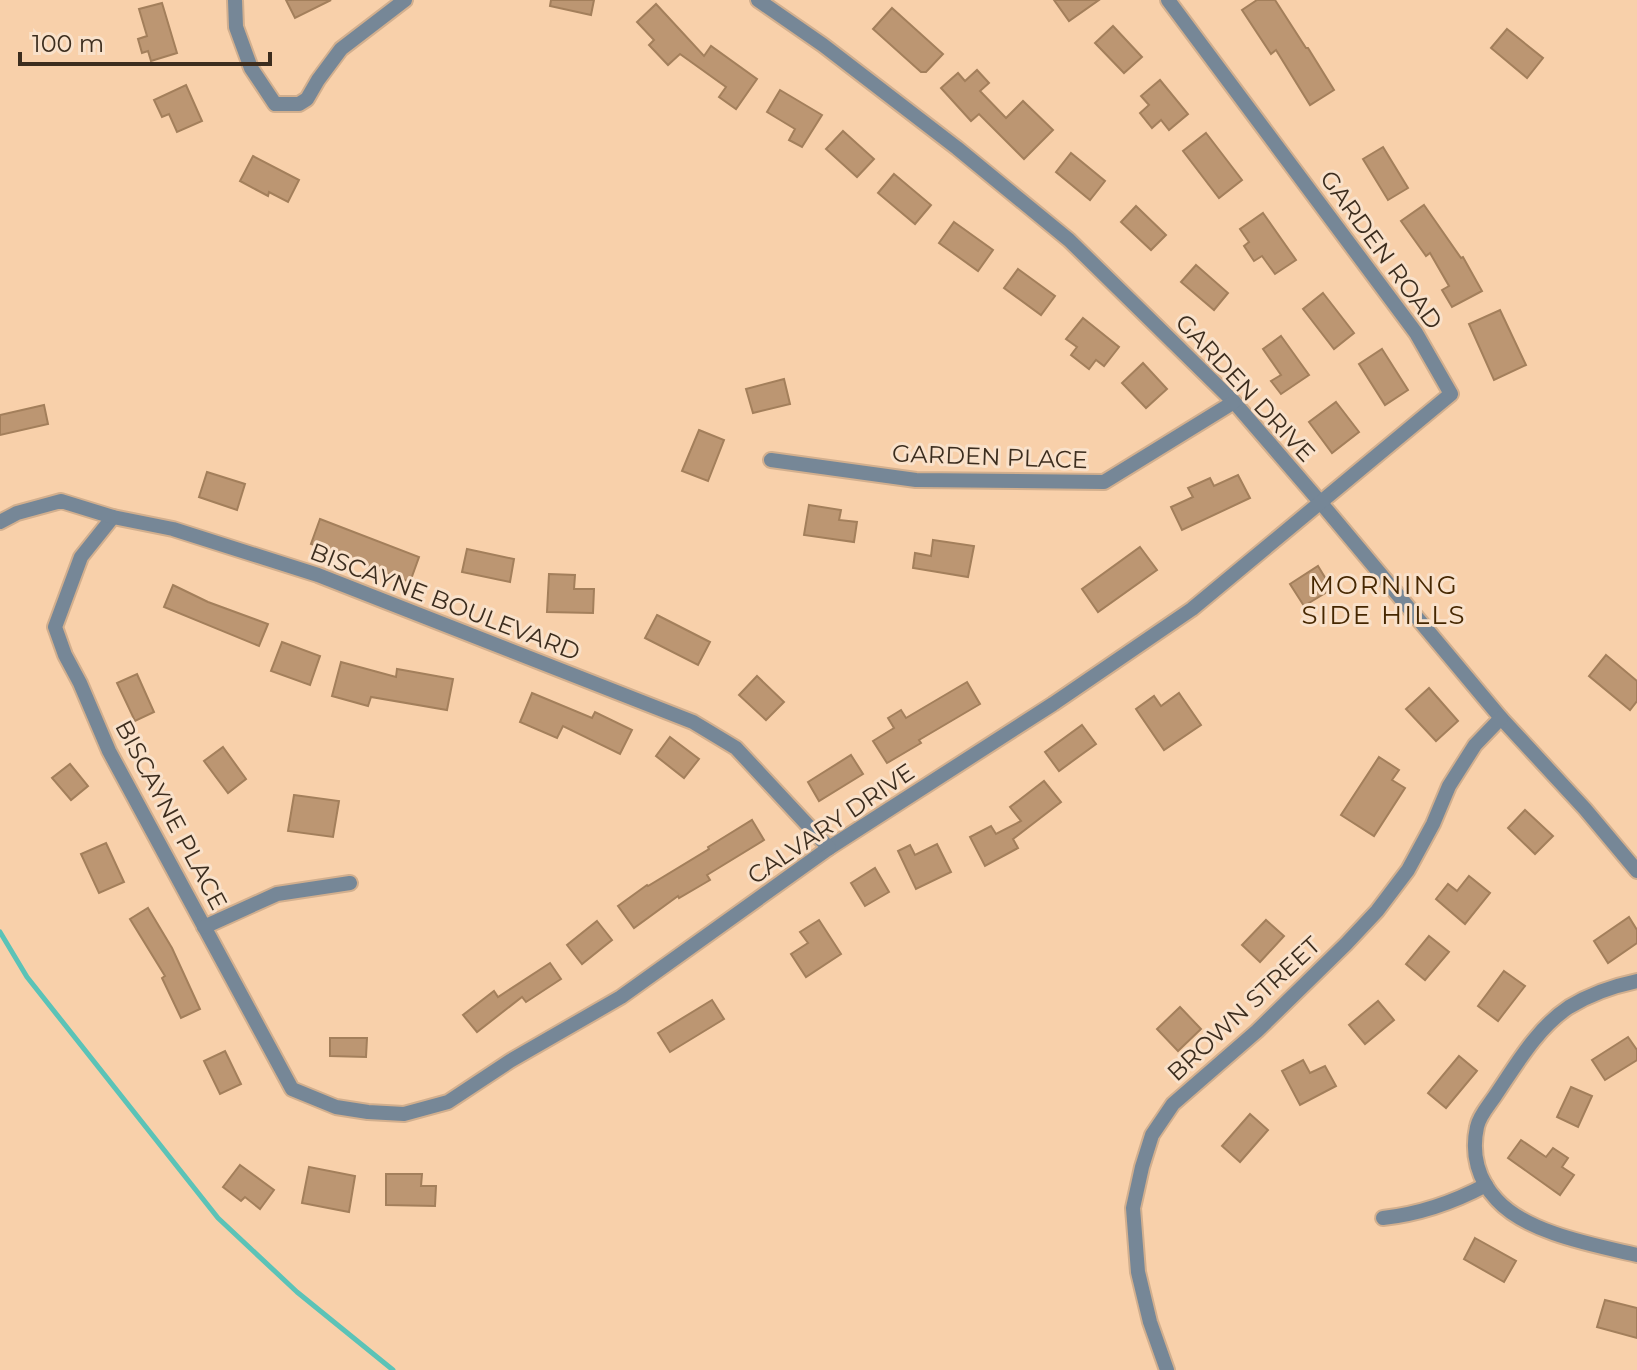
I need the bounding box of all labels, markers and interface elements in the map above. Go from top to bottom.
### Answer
scale bar [20,16,270,66]
text: 100 m [32,29,104,58]
street label: GARDEN ROAD [1314,165,1449,335]
street label: GARDEN DRIVE [1170,308,1321,468]
street label: GARDEN PLACE [892,439,1088,474]
street label: BISCAYNE BOULEVARD [306,537,584,666]
district label: MORNING SIDE HILLS [1302,569,1466,631]
street label: BISCAYNE PLACE [109,715,234,915]
street label: CALVARY DRIVE [742,757,920,890]
street label: BROWN STREET [1161,930,1326,1087]

